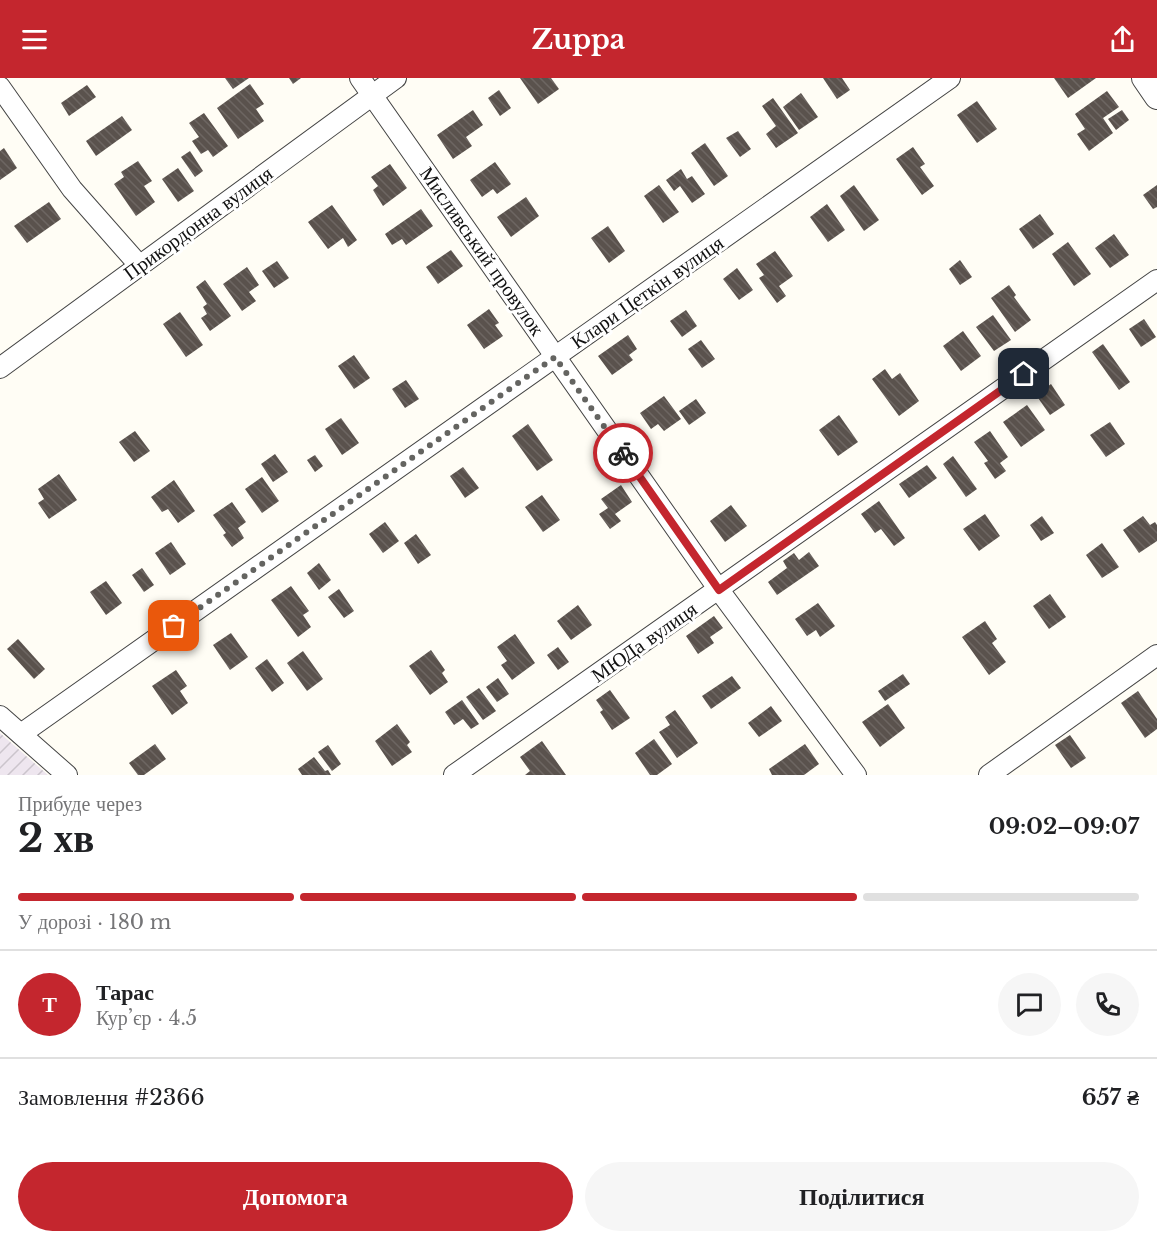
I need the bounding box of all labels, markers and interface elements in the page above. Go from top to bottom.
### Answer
icon: menu [18,23,51,56]
text: Zuppa [532,23,625,56]
icon: share [1106,23,1139,56]
street label: Прикордонна вулиця [119,161,277,285]
street label: Мисливський провулок [415,162,549,340]
street label: Клари Цеткін вулиця [566,230,728,354]
pin [998,348,1049,399]
icon: home [1007,357,1040,390]
courier [593,423,653,483]
icon: bike [607,437,640,470]
street label: МЮДа вулиця [587,597,701,687]
pin [148,600,199,651]
icon: bag [157,609,190,642]
text: Прибуде через [18,792,142,816]
text: 09:02–09:07 [989,813,1139,840]
text: 2 хв [18,814,94,863]
text: У дорозі · 180 m [18,910,171,934]
button: chat [998,973,1061,1036]
button: phone [1076,973,1139,1036]
text: Тарас [96,979,154,1006]
text: Т [42,991,57,1018]
text: Кур’єр · 4.5 [96,1006,197,1030]
text: Замовлення #2366 [18,1084,205,1111]
text: 657 ₴ [1082,1084,1139,1111]
button: Допомога [18,1162,573,1231]
button: Поділитися [585,1162,1139,1231]

